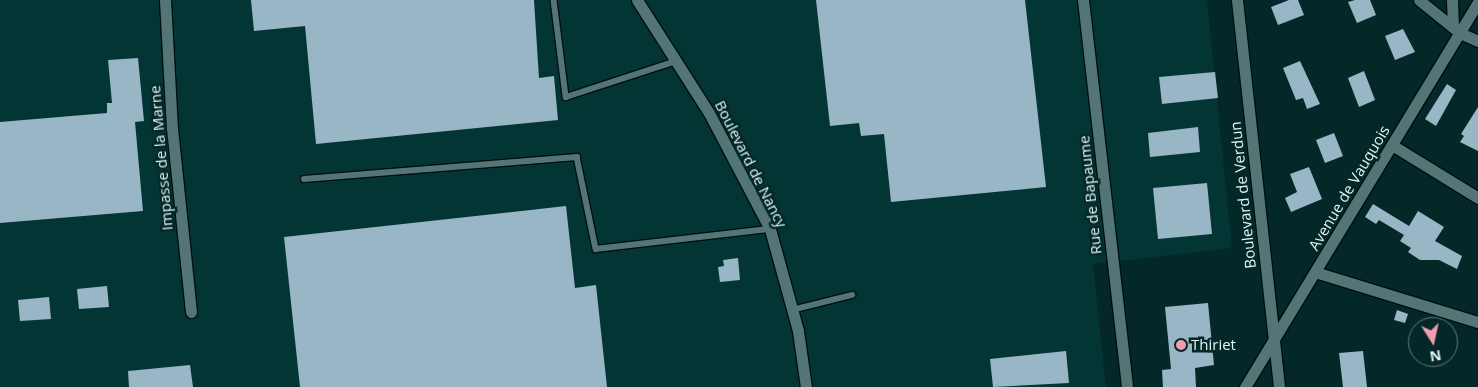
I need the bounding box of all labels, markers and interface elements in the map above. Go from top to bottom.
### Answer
street label: Impasse de la Marne [146,85,176,231]
street label: Boulevard de Nancy [711,97,791,231]
street label: Boulevard de Verdun [1226,121,1260,269]
street label: Avenue de Vauquois [1305,122,1393,254]
street label: Rue de Bapaume [1075,135,1105,255]
north arrow [1408,317,1458,367]
place label: Thiriet [1191,336,1236,354]
marker: Thiriet [1175,339,1187,351]
text: N [1428,346,1443,367]

